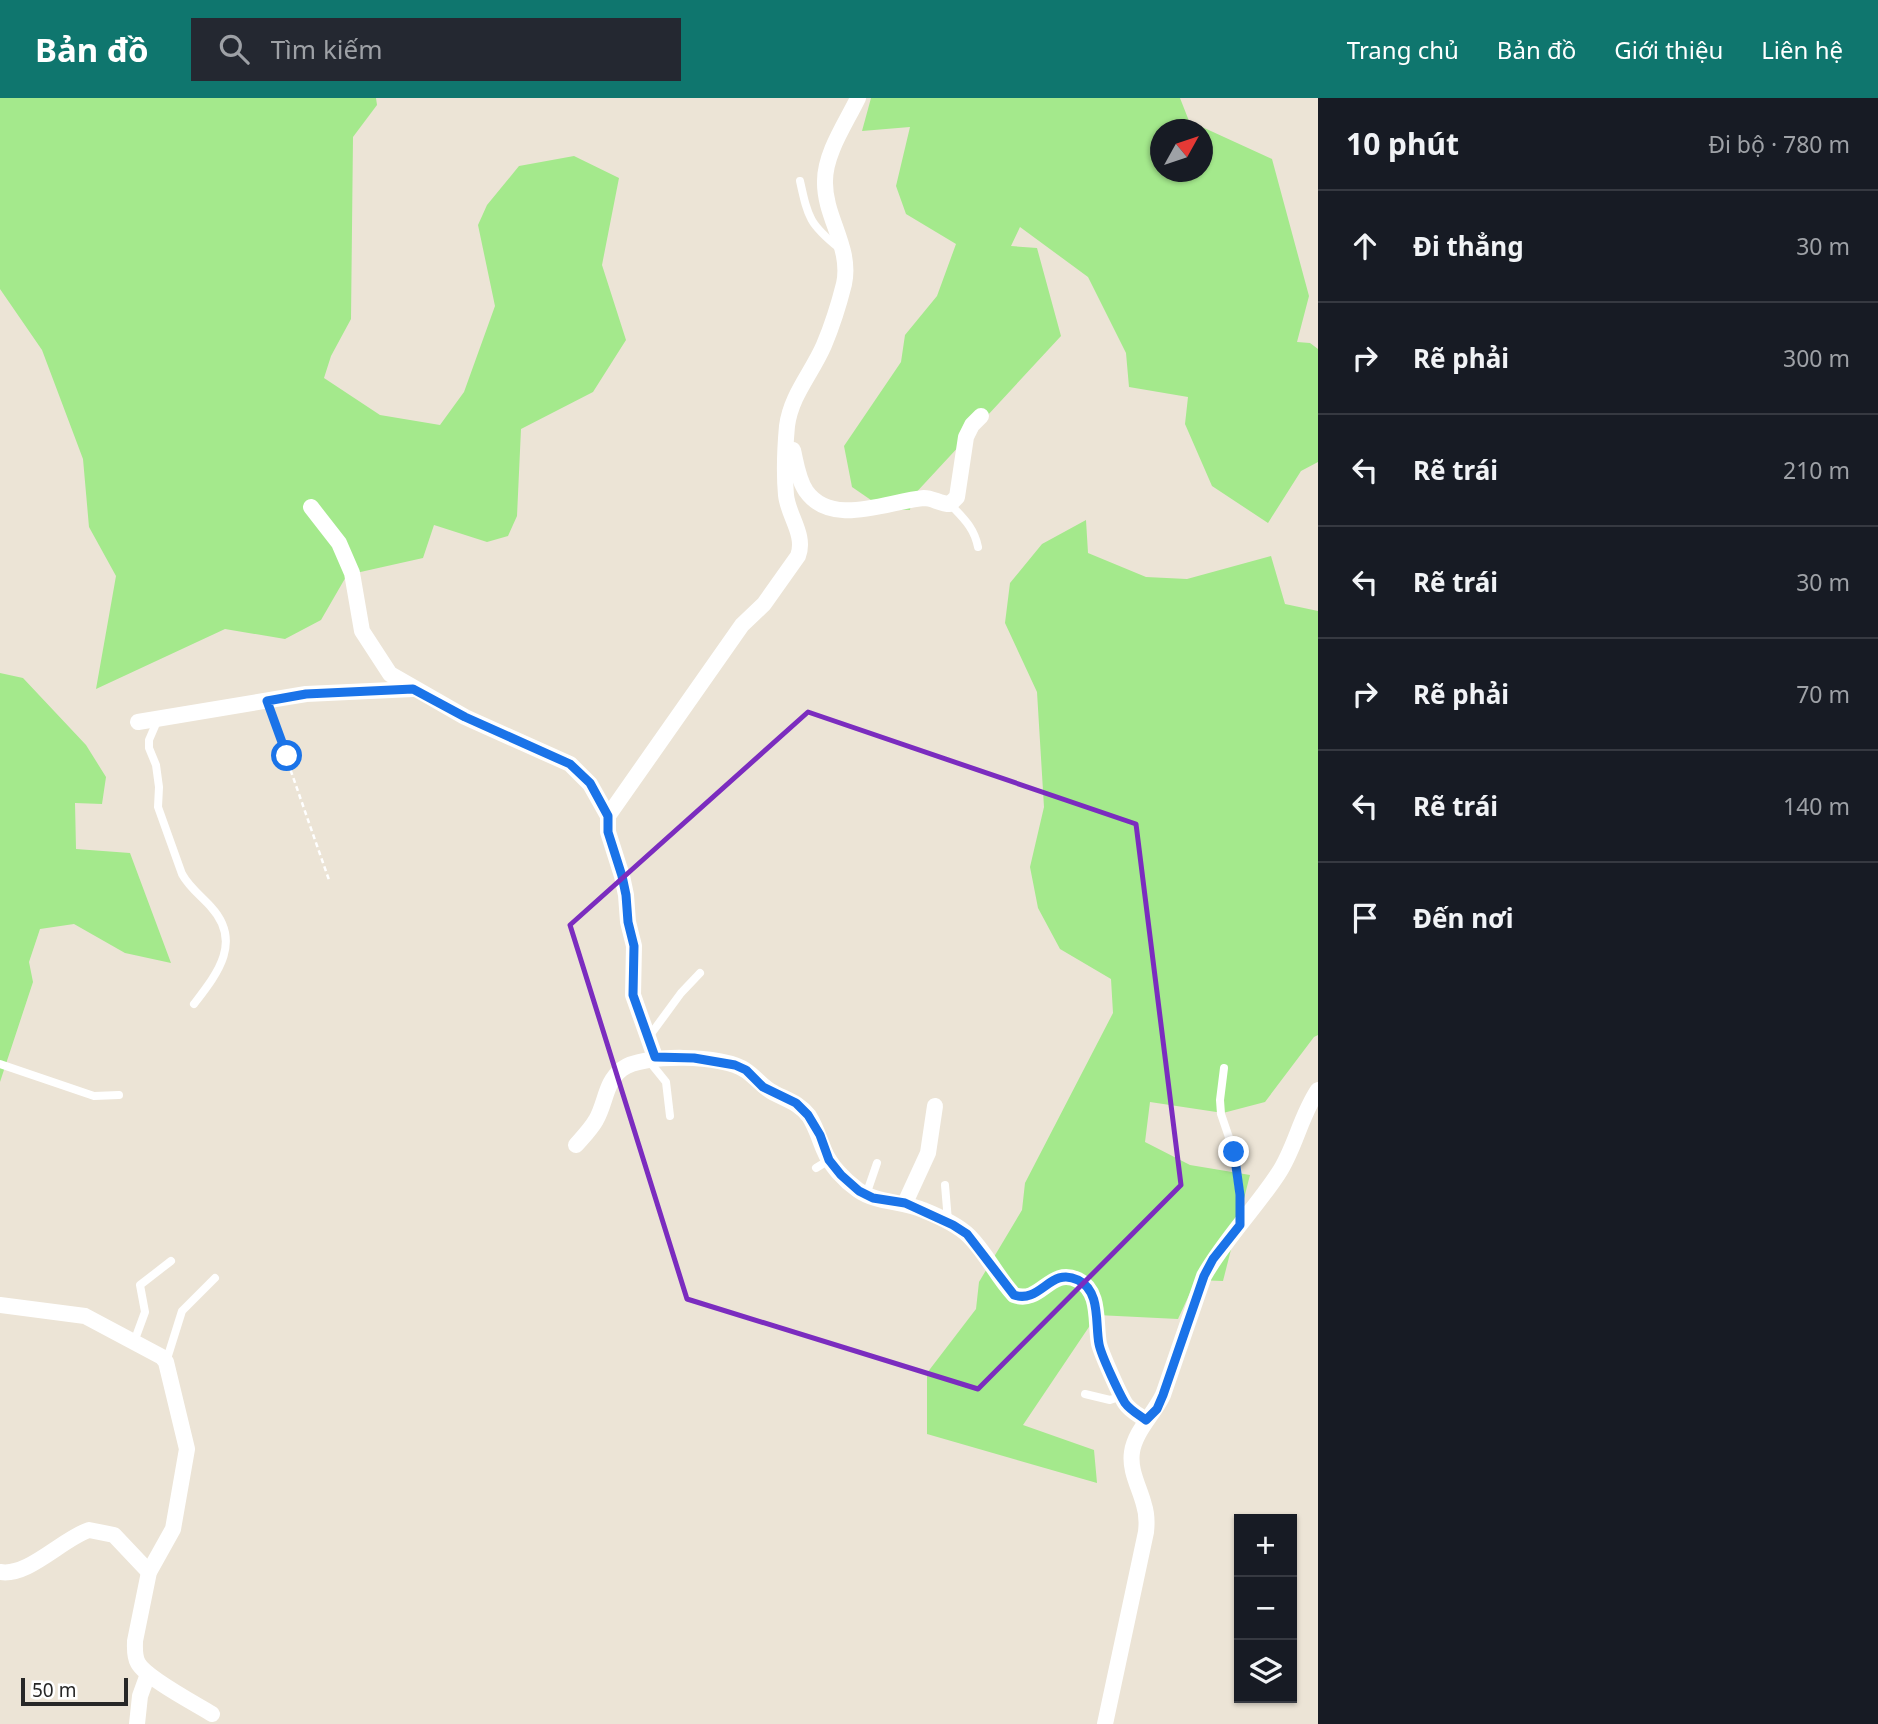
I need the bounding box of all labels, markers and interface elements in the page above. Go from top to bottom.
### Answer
search box [191,18,681,81]
text: Bản đồ [35,27,149,72]
icon: search [215,30,253,68]
text: Tìm kiếm [271,31,382,67]
text: Trang chủ [1347,33,1459,66]
text: Bản đồ [1497,33,1576,66]
text: Giới thiệu [1614,33,1723,66]
text: Liên hệ [1761,33,1843,66]
north arrow [1150,119,1213,182]
text: 10 phút [1346,123,1459,164]
text: Đi bộ · 780 m [1708,128,1850,160]
icon: ahead [1346,227,1384,265]
text: Đi thẳng [1413,228,1524,264]
text: 30 m [1796,230,1850,262]
icon: right [1346,339,1384,377]
text: Rẽ phải [1413,340,1509,376]
text: 300 m [1783,342,1850,374]
icon: left [1346,451,1384,489]
text: Rẽ trái [1413,452,1498,488]
text: 210 m [1783,454,1850,486]
icon: left [1346,563,1384,601]
text: Rẽ trái [1413,564,1498,600]
text: 30 m [1796,566,1850,598]
icon: right [1346,675,1384,713]
text: Rẽ phải [1413,676,1509,712]
text: 70 m [1796,678,1850,710]
route start [271,740,302,771]
icon: left [1346,787,1384,825]
text: Rẽ trái [1413,788,1498,824]
text: 140 m [1783,790,1850,822]
icon: arrive [1346,899,1384,937]
text: Đến nơi [1413,900,1514,936]
route end [1218,1136,1249,1167]
map controls [1234,1514,1297,1703]
button: + [1234,1514,1297,1577]
button: − [1234,1577,1297,1640]
button: layers [1234,1640,1297,1703]
scale bar [21,1675,128,1707]
text: 50 m [32,1677,76,1703]

